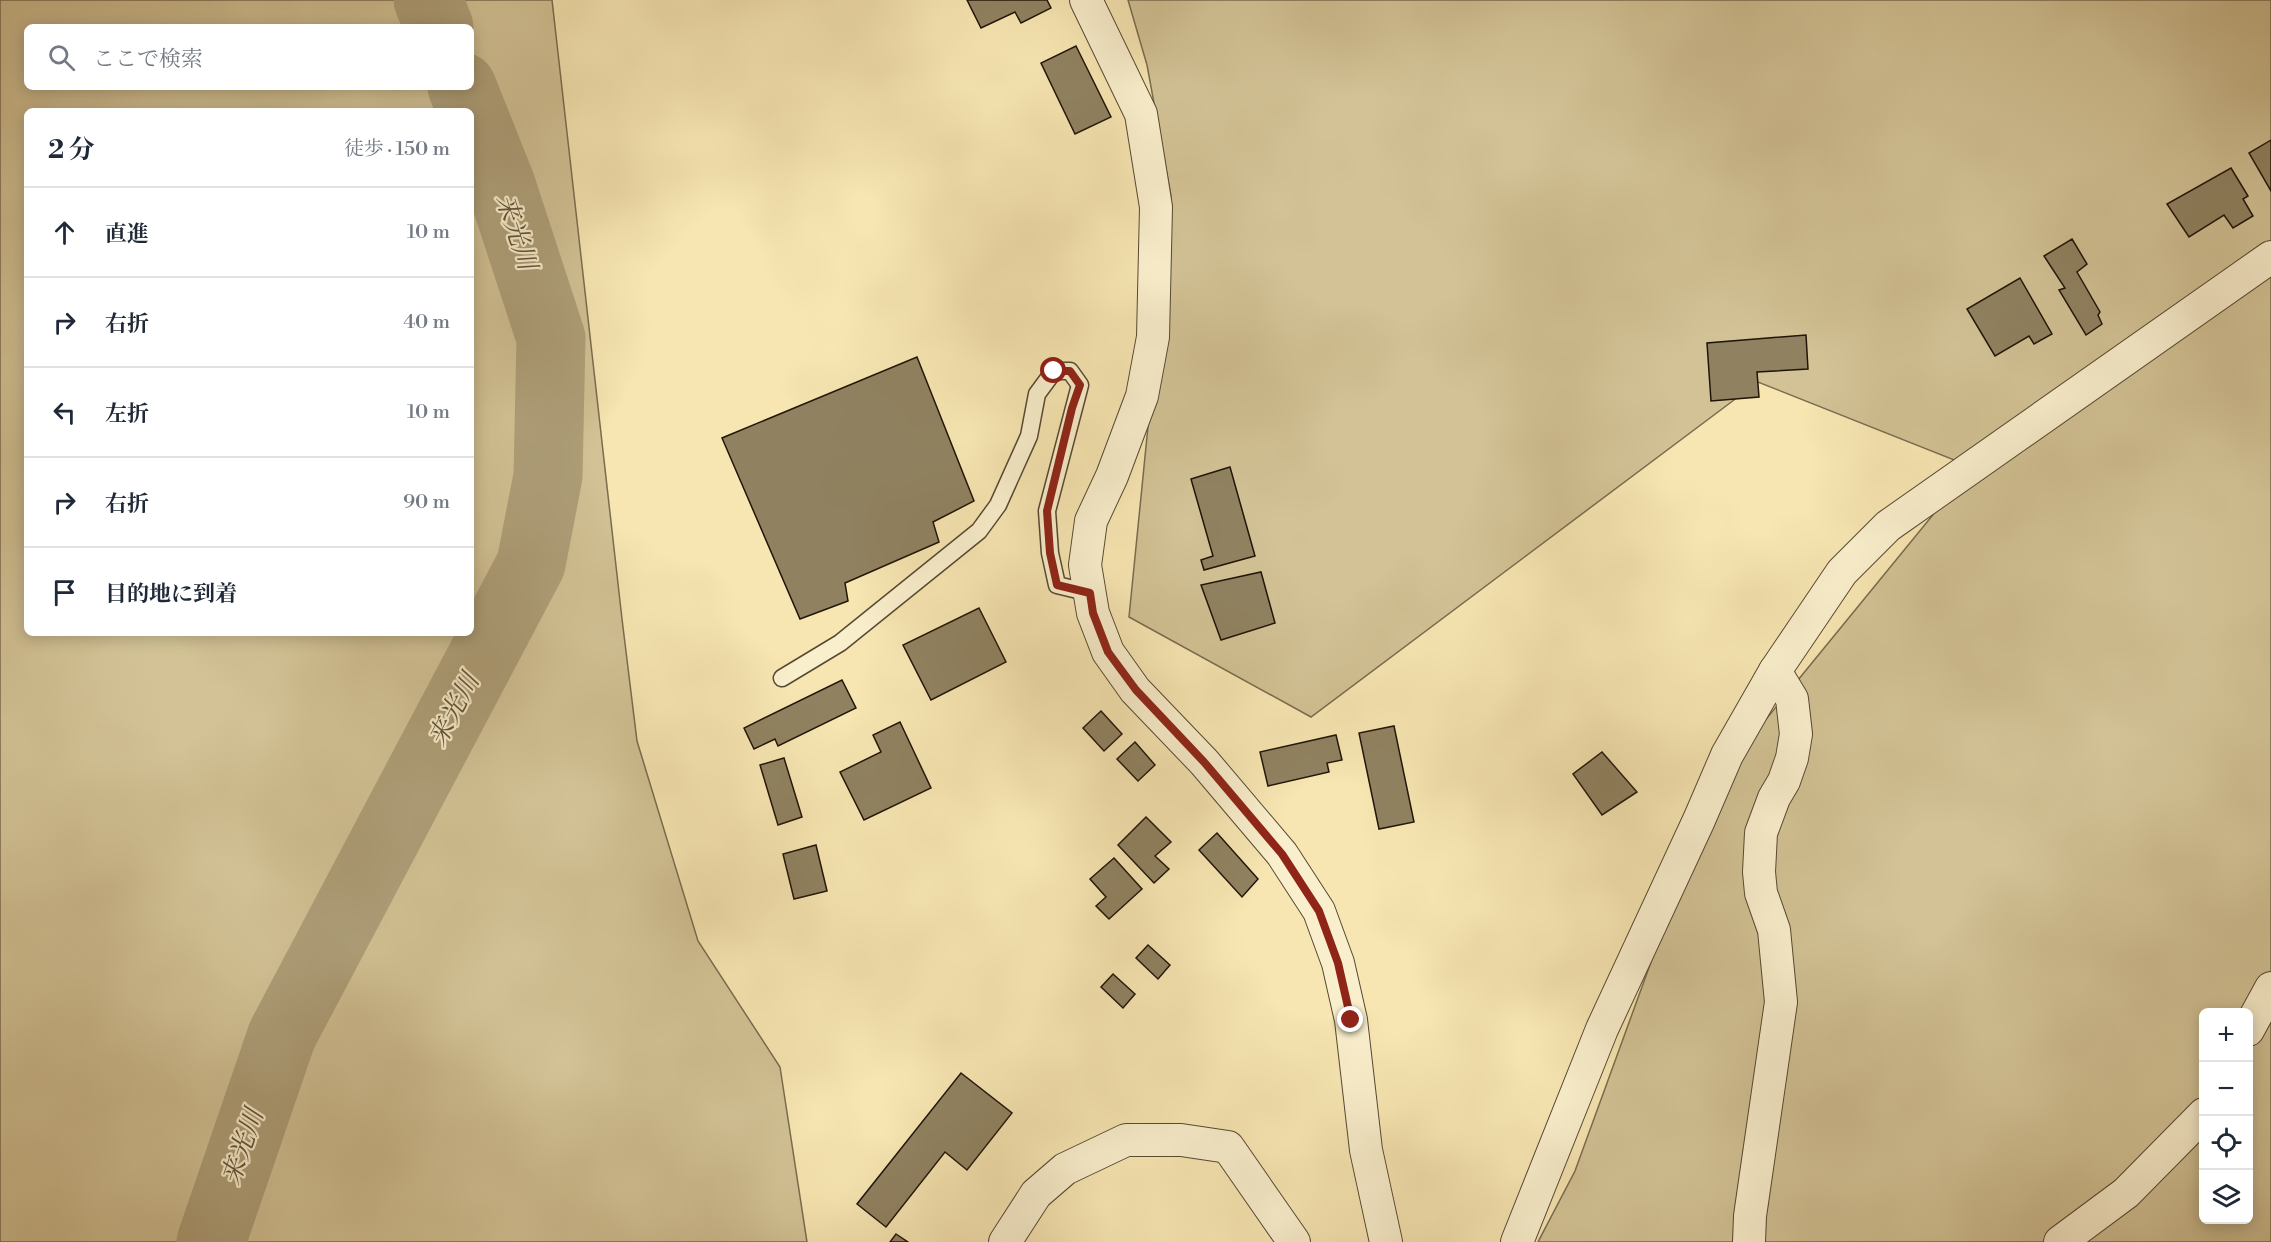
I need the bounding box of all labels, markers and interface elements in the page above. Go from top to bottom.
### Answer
search box [24,24,474,90]
icon: search [45,41,78,74]
text: ここで検索 [93,46,203,73]
text: 2 分 [48,134,94,166]
text: 徒歩 · 150 m [344,137,450,162]
water label: 来光川 [489,190,544,277]
icon: ahead [48,216,81,249]
text: 10 m [407,220,450,245]
text: 直進 [105,221,149,248]
icon: right [48,306,81,339]
text: 40 m [403,310,450,335]
text: 右折 [105,311,149,338]
route start [1040,357,1066,383]
icon: left [48,396,81,429]
text: 10 m [407,400,450,425]
text: 左折 [105,401,149,428]
icon: right [48,486,81,519]
text: 90 m [403,490,450,515]
text: 右折 [105,491,149,518]
icon: arrive [48,576,81,609]
text: 目的地に到着 [105,581,237,608]
water label: 来光川 [422,665,488,752]
route end [1337,1006,1363,1032]
map controls [2199,1008,2253,1224]
button: + [2199,1008,2253,1062]
button: − [2199,1062,2253,1116]
water label: 来光川 [215,1102,272,1189]
button: locate [2199,1116,2253,1170]
button: layers [2199,1170,2253,1224]

